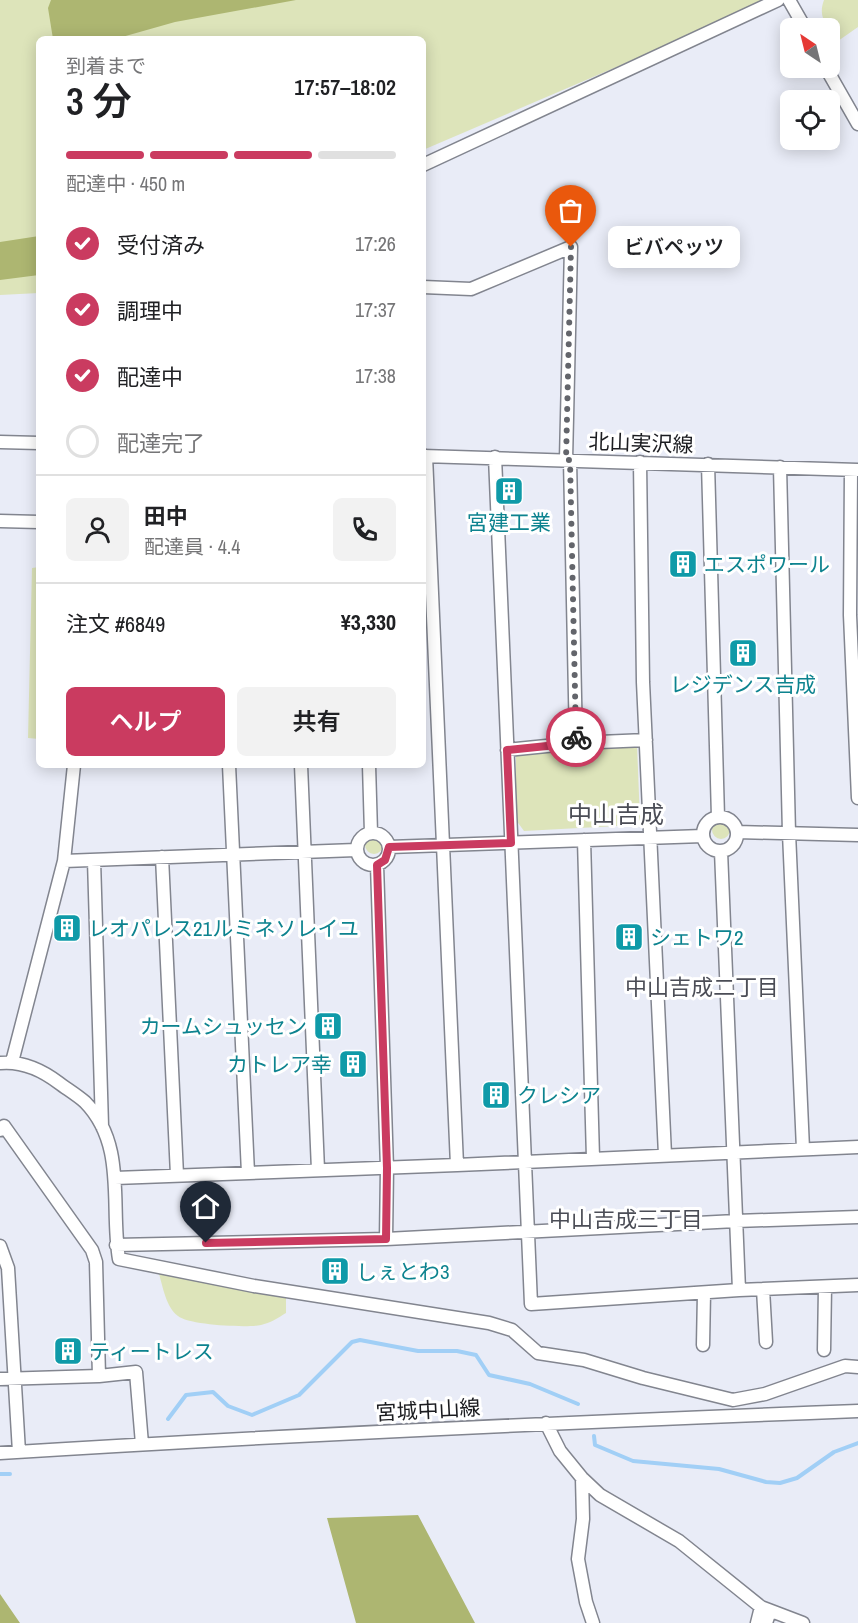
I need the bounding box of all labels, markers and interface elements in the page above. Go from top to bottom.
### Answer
north arrow [780,18,840,78]
map controls [780,18,840,150]
text: 到着まで [66,52,146,79]
text: 17:57–18:02 [294,72,396,102]
text: 3 分 [66,75,132,127]
button: locate [780,90,840,150]
text: 配達中 · 450 m [66,170,185,197]
pin [545,185,596,247]
icon: bag [554,194,587,227]
callout: ビバペッツ [607,226,739,268]
icon: check [66,227,99,260]
text: 受付済み [117,230,205,260]
text: 17:26 [355,230,396,257]
text: ビバペッツ [624,233,724,260]
icon: check [66,293,99,326]
text: 調理中 [117,296,183,326]
text: 17:37 [355,296,396,323]
icon: check [66,359,99,392]
text: 配達中 [117,362,183,392]
text: 17:38 [355,362,396,389]
street label: 北山実沢線 [588,427,694,459]
text: 配達完了 [117,428,205,458]
building icon: 宮建工業 [493,475,525,507]
button: person [66,498,129,561]
button: phone [333,498,396,561]
text: 田中 [144,501,188,531]
place label: 宮建工業 [467,508,551,537]
text: 配達員 · 4.4 [144,533,240,560]
building icon: エスポワール [667,548,699,580]
place label: エスポワール [704,550,830,579]
text: ¥3,330 [341,607,396,637]
text: 注文 #6849 [66,609,165,639]
building icon: レジデンス吉成 [727,637,759,669]
place label: レジデンス吉成 [670,670,816,699]
button: ヘルプ [66,687,225,756]
button: 共有 [237,687,396,756]
courier [546,707,606,767]
icon: bike [560,721,593,754]
district label: 中山吉成 [568,798,664,830]
building icon: レオパレス21ルミネソレイユ [51,912,83,944]
place label: レオパレス21ルミネソレイユ [88,914,359,943]
building icon: シェトワ2 [613,921,645,953]
place label: シェトワ2 [650,923,744,952]
district label: 中山吉成二丁目 [625,972,779,1002]
building icon: カームシュッセン [312,1010,344,1042]
place label: カームシュッセン [140,1012,307,1041]
building icon: カトレア幸 [337,1048,369,1080]
place label: カトレア幸 [227,1050,332,1079]
building icon: クレシア [480,1079,512,1111]
place label: クレシア [517,1081,601,1110]
pin [180,1181,231,1243]
icon: home [189,1190,222,1223]
district label: 中山吉成三丁目 [549,1204,703,1234]
building icon: しぇとわ3 [319,1255,351,1287]
place label: しぇとわ3 [356,1257,450,1286]
building icon: ティートレス [52,1335,84,1367]
place label: ティートレス [89,1337,214,1366]
street label: 宮城中山線 [375,1393,481,1427]

